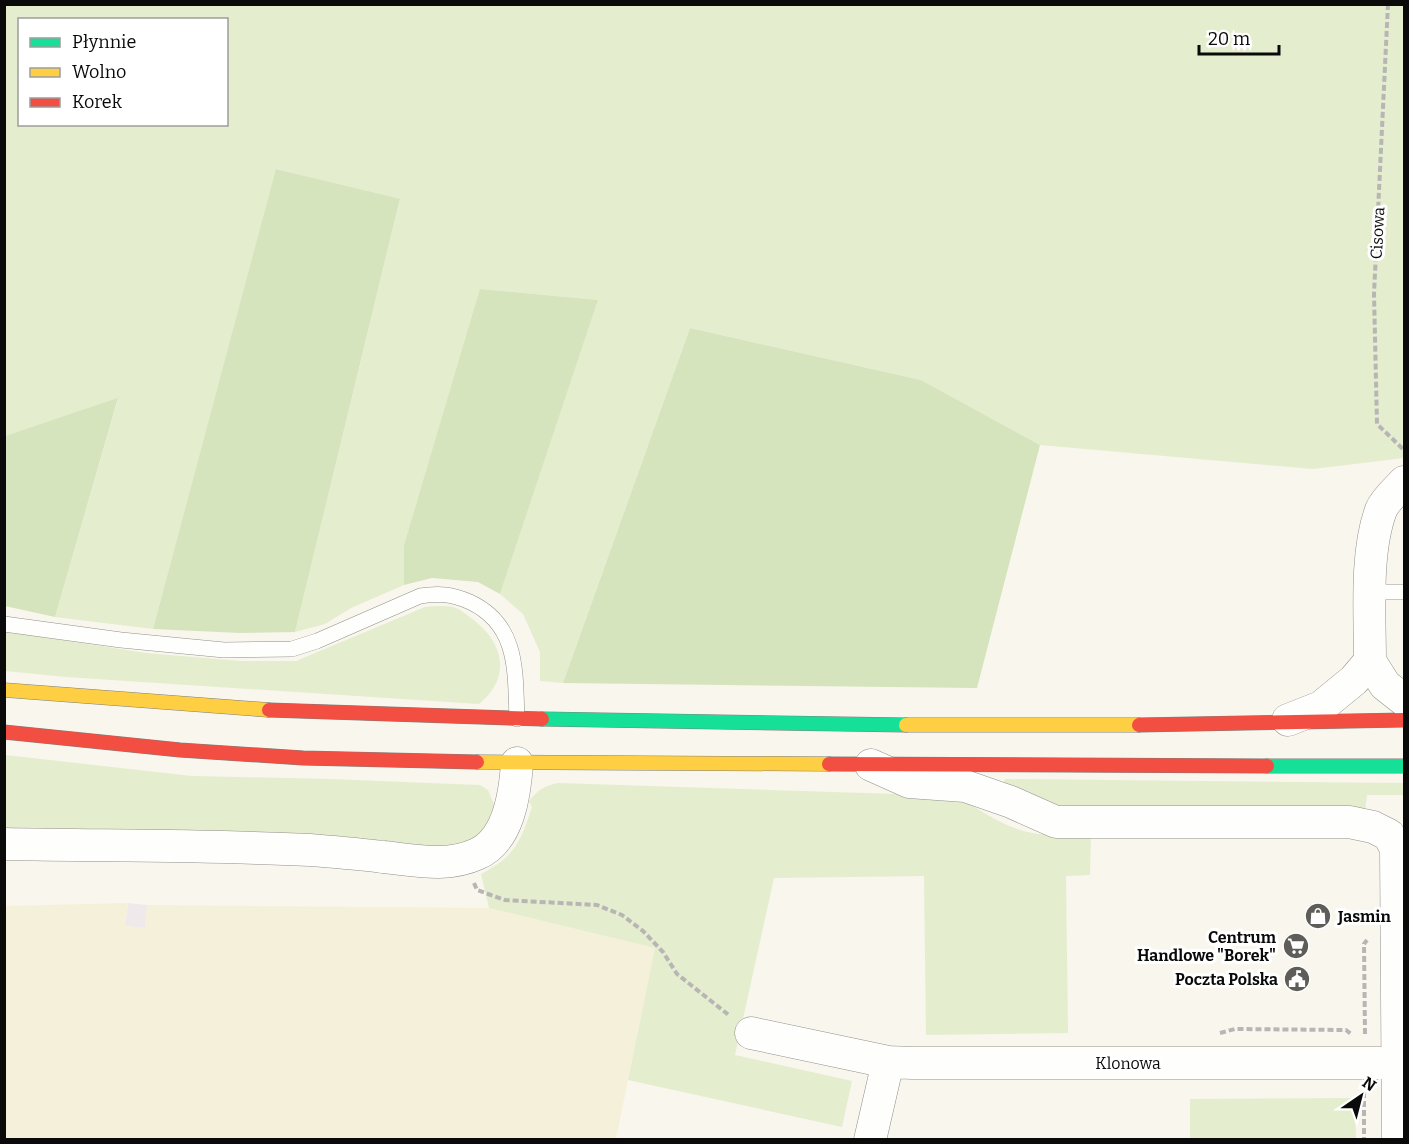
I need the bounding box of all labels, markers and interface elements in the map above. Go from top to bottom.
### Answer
legend [18,18,228,126]
scale bar [1199,18,1278,56]
text: 20 m [1208,28,1250,50]
text: Płynnie [72,31,136,53]
text: Wolno [72,61,126,83]
text: Korek [72,91,123,113]
street label: Cisowa [1367,206,1388,260]
shop icon: Jasmin [1303,901,1333,931]
place label: Jasmin [1337,907,1391,926]
place label: Centrum Handlowe "Borek" [1137,928,1277,965]
supermarket icon: Centrum Handlowe "Borek" [1281,931,1311,961]
public building icon: Poczta Polska [1282,964,1312,994]
place label: Poczta Polska [1175,970,1278,989]
street label: Klonowa [1095,1054,1161,1073]
north arrow [1331,1066,1391,1126]
text: N [1359,1073,1380,1095]

